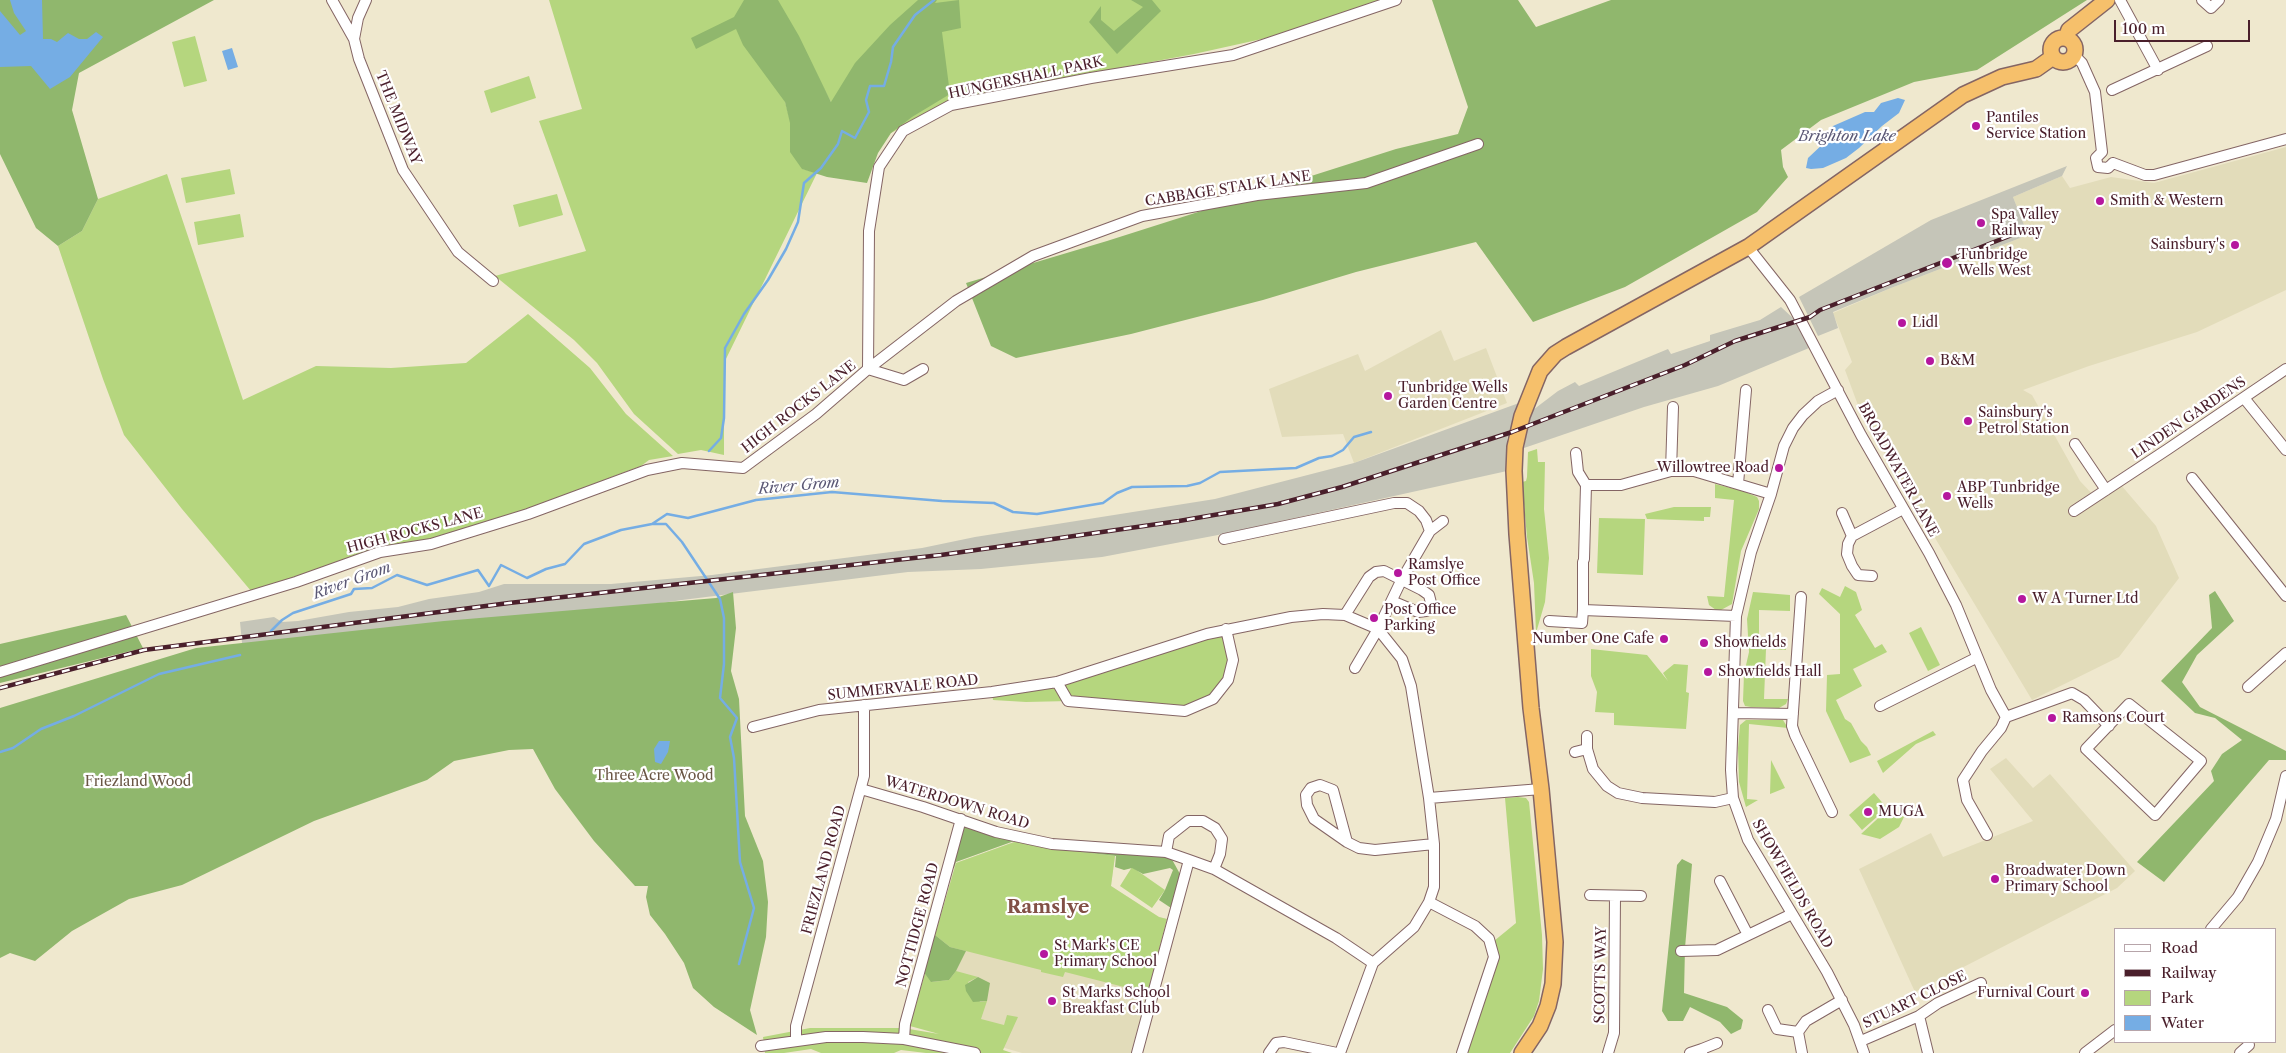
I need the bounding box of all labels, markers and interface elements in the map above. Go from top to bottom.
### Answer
scale bar [2116,10,2252,42]
text: 100 m [2122,19,2165,38]
street label: HUNGERSHALL PARK [947,53,1105,103]
street label: THE MIDWAY [372,69,424,167]
place label: Pantiles Service Station [1986,110,2086,142]
marker: Pantiles Service Station [1970,120,1982,132]
water label: Brighton Lake [1798,128,1896,146]
street label: CABBAGE STALK LANE [1144,168,1312,210]
place label: Smith & Western [2110,193,2224,209]
marker: Smith & Western [2094,195,2106,207]
place label: Spa Valley Railway [1991,207,2059,240]
marker: Spa Valley Railway [1975,217,1987,229]
place label: Sainsbury's [2150,237,2225,253]
marker: Sainsbury's [2229,239,2241,251]
place label: Tunbridge Wells West [1958,247,2031,280]
marker: Tunbridge Wells West [1940,256,1954,270]
place label: Lidl [1912,315,1938,331]
marker: Lidl [1896,317,1908,329]
place label: B&M [1940,353,1975,369]
marker: B&M [1924,355,1936,367]
street label: HIGH ROCKS LANE [739,357,859,457]
street label: LINDEN GARDENS [2129,373,2249,463]
place label: Tunbridge Wells Garden Centre [1398,380,1508,412]
marker: Tunbridge Wells Garden Centre [1382,390,1394,402]
street label: BROADWATER LANE [1854,400,1942,540]
place label: Sainsbury's Petrol Station [1978,405,2069,438]
marker: Sainsbury's Petrol Station [1962,415,1974,427]
place label: Willowtree Road [1657,460,1769,476]
marker: Willowtree Road [1773,462,1785,474]
water label: River Grom [758,473,840,499]
place label: ABP Tunbridge Wells [1957,480,2060,512]
marker: ABP Tunbridge Wells [1941,490,1953,502]
street label: HIGH ROCKS LANE [345,505,485,557]
place label: Ramslye Post Office [1408,557,1480,590]
water label: River Grom [311,559,393,603]
marker: Ramslye Post Office [1392,567,1404,579]
place label: W A Turner Ltd [2032,591,2139,607]
marker: W A Turner Ltd [2016,593,2028,605]
place label: Post Office Parking [1384,602,1456,634]
marker: Post Office Parking [1368,612,1380,624]
place label: Number One Cafe [1532,631,1654,647]
marker: Number One Cafe [1658,633,1670,645]
place label: Showfields [1714,635,1786,651]
marker: Showfields [1698,637,1710,649]
place label: Showfields Hall [1718,664,1822,680]
marker: Showfields Hall [1702,666,1714,678]
street label: SUMMERVALE ROAD [827,672,979,704]
place label: Ramsons Court [2062,710,2165,726]
marker: Ramsons Court [2046,712,2058,724]
park label: Three Acre Wood [594,768,714,784]
street label: WATERDOWN ROAD [883,773,1031,833]
park label: Friezland Wood [85,774,191,790]
street label: FRIEZLAND ROAD [799,804,849,936]
place label: MUGA [1878,804,1924,820]
marker: MUGA [1862,806,1874,818]
street label: SHOWFIELDS ROAD [1748,816,1836,952]
street label: NOTTIDGE ROAD [893,861,943,989]
place label: Broadwater Down Primary School [2005,863,2126,896]
marker: Broadwater Down Primary School [1989,873,2001,885]
district label: Ramslye [1007,897,1089,919]
street label: SCOTTS WAY [1592,926,1610,1024]
legend [2114,928,2276,1043]
place label: St Mark's CE Primary School [1054,938,1157,970]
text: Road [2161,938,2198,957]
marker: St Mark's CE Primary School [1038,948,1050,960]
text: Railway [2161,963,2217,982]
street label: STUART CLOSE [1860,968,1970,1032]
place label: St Marks School Breakfast Club [1062,985,1170,1018]
place label: Furnival Court [1977,985,2075,1001]
marker: Furnival Court [2079,987,2091,999]
text: Park [2161,988,2194,1007]
marker: St Marks School Breakfast Club [1046,995,1058,1007]
text: Water [2161,1013,2204,1032]

